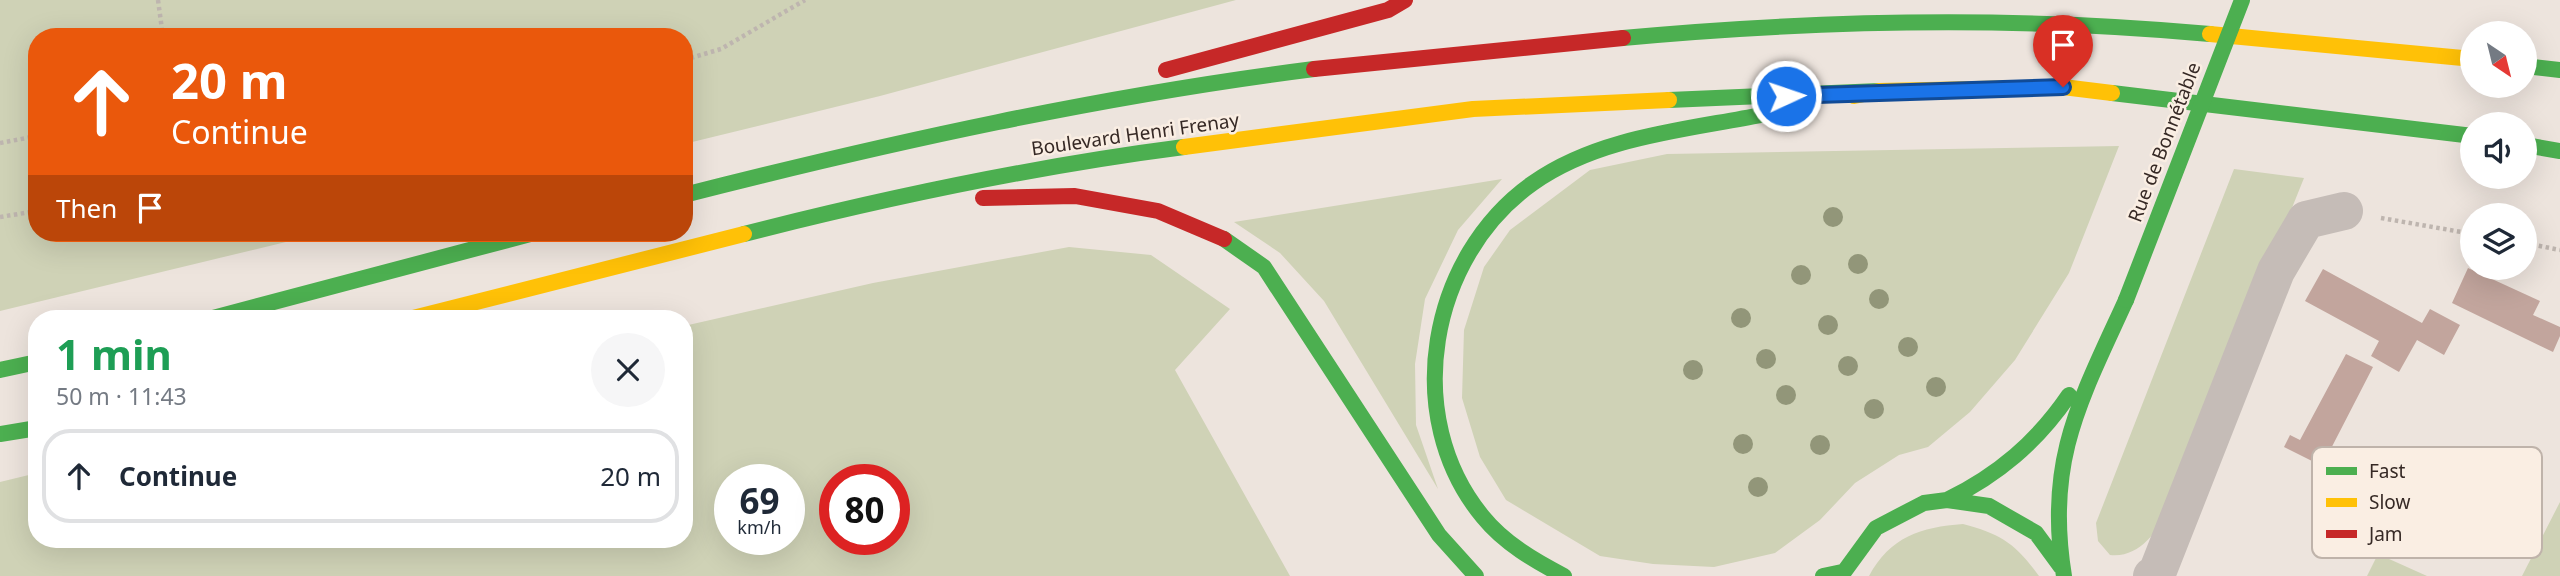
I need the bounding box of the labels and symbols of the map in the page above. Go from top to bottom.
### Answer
pin [2033,15,2093,87]
north arrow [2460,21,2538,98]
street label: Rue de Bonnétable [2122,58,2206,226]
position arrow [1749,59,1823,133]
street label: Boulevard Henri Frenay [1029,106,1241,161]
legend [2312,447,2542,558]
text: Fast [2369,458,2406,484]
speed limit sign: 80 [819,464,910,555]
text: Slow [2369,489,2410,515]
text: Jam [2367,521,2403,547]

